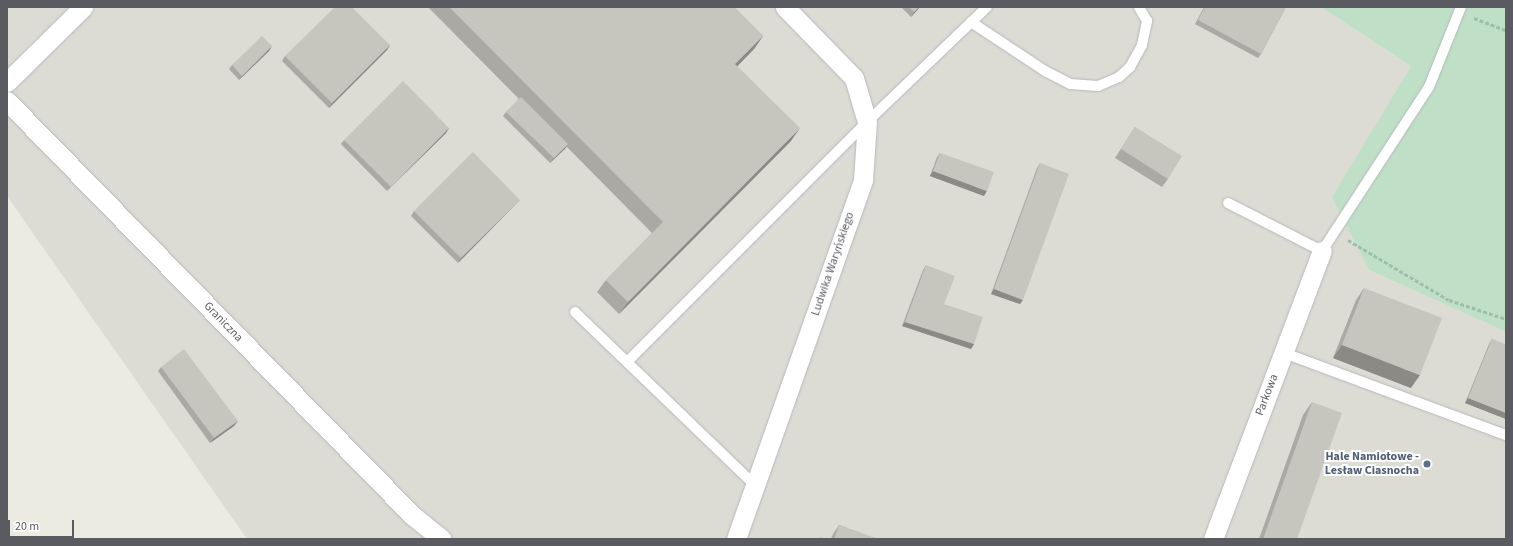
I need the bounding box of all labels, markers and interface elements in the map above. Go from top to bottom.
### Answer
street label: Ludwika Waryńskiego [808,210,858,318]
street label: Graniczna [200,299,246,345]
street label: Parkowa [1253,372,1281,418]
place label: Hale Namiotowe - Lesław Ciasnocha [1325,450,1419,478]
marker: Hale Namiotowe - Lesław Ciasnocha [1422,459,1432,469]
scale bar [10,512,76,538]
text: 20 m [15,518,39,535]

